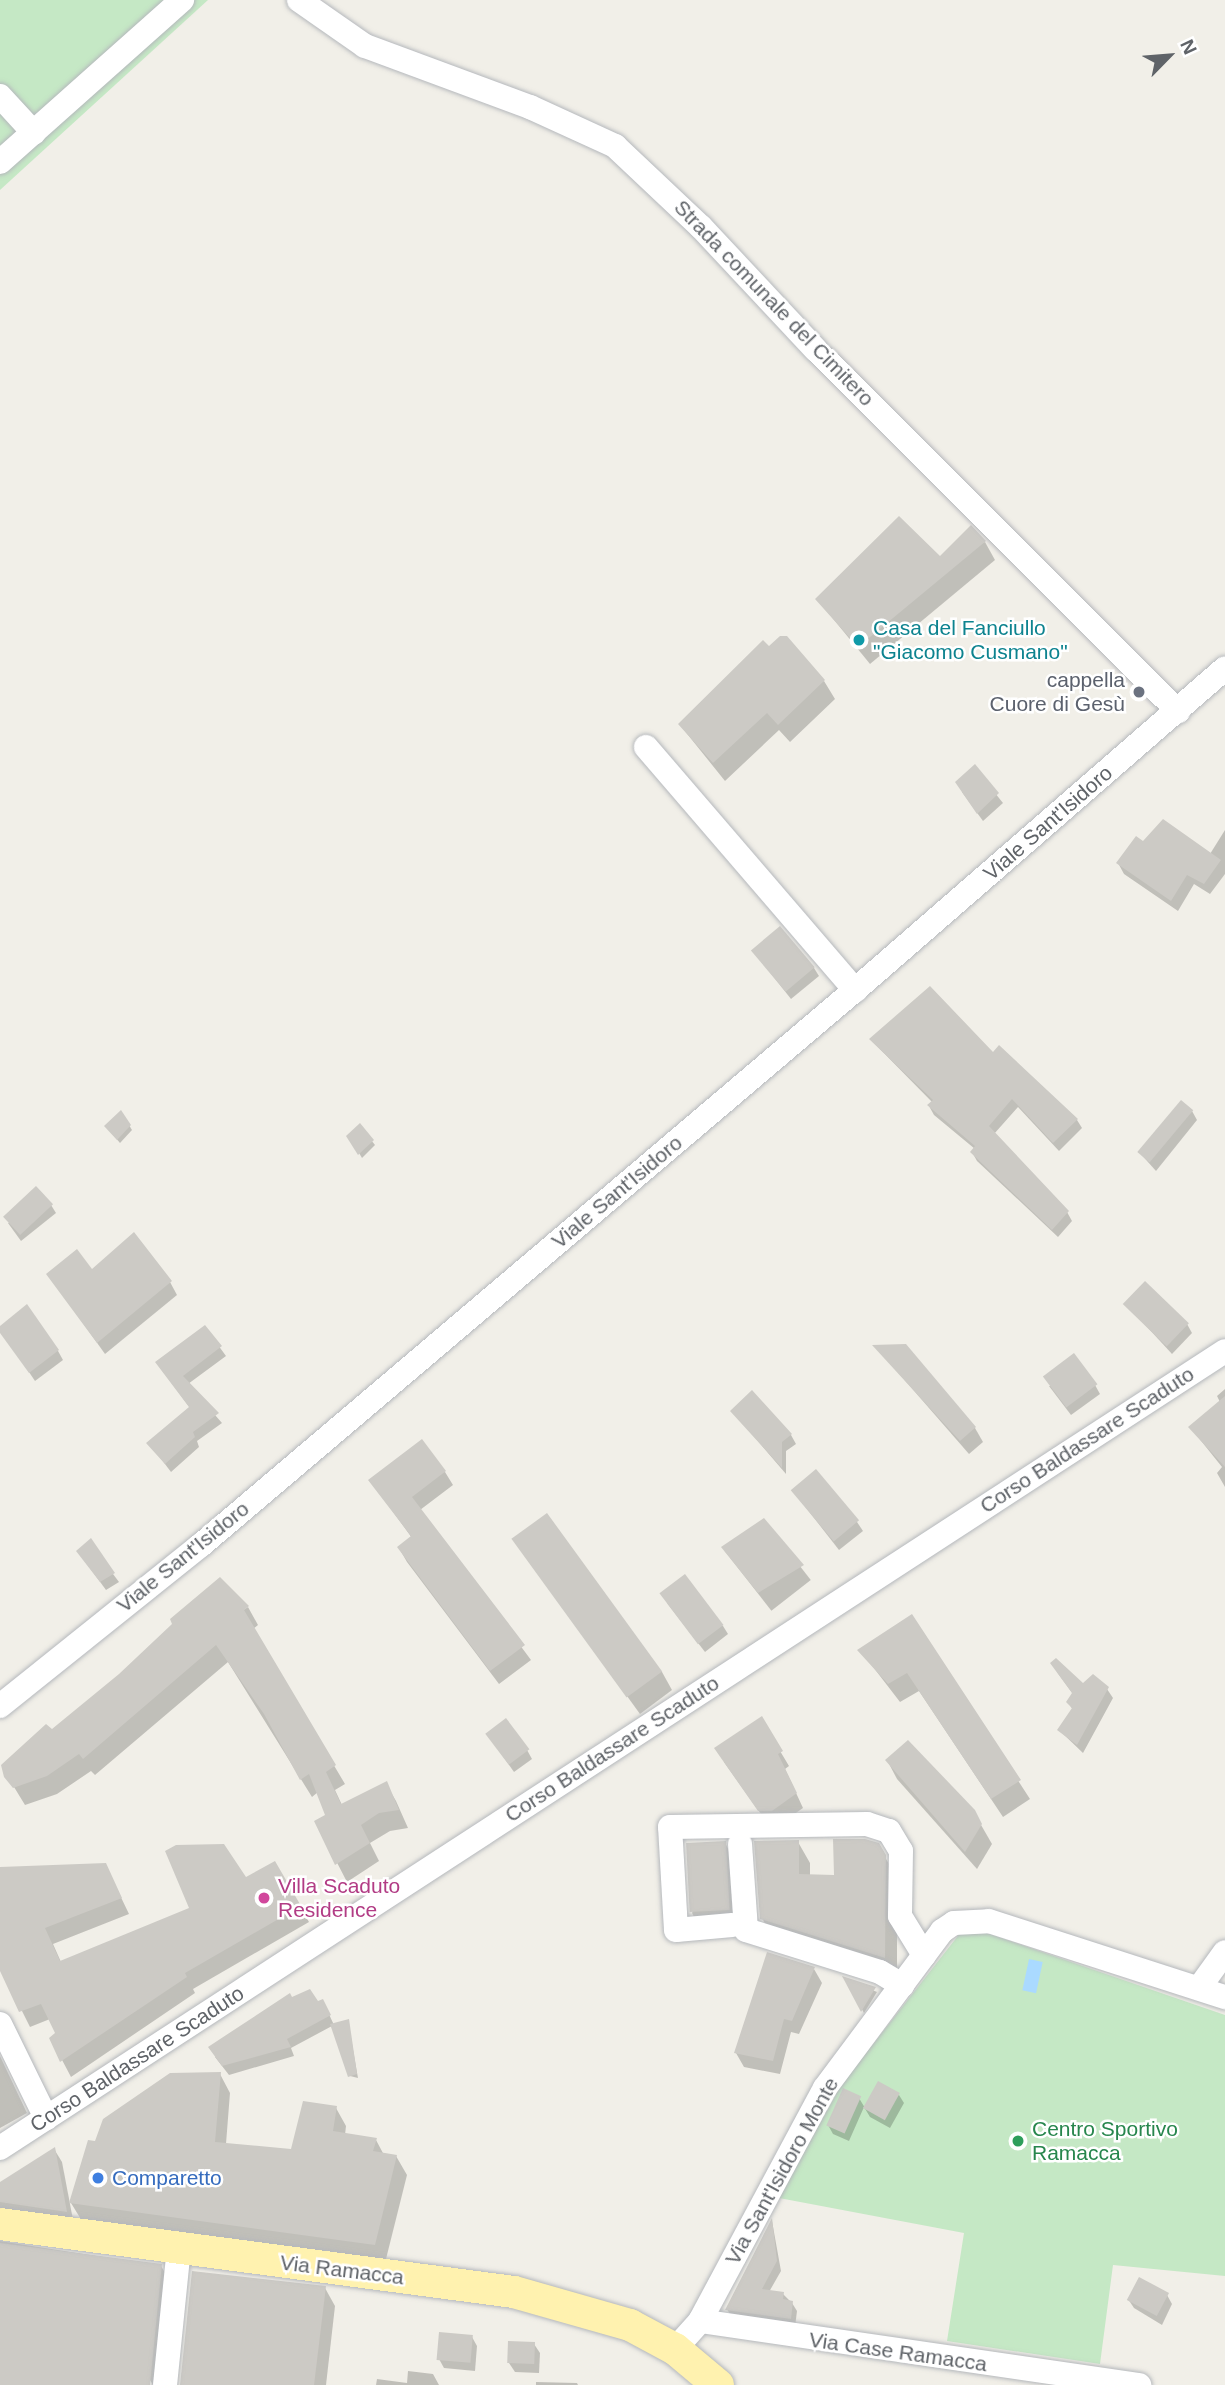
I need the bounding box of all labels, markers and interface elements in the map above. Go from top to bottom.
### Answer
north arrow [1134,21,1204,91]
text: N [1176,36,1201,58]
street label: Strada comunale del Cimitero [669,195,879,411]
place label: Casa del Fanciullo "Giacomo Cusmano" [873,615,1068,665]
marker: Casa del Fanciullo "Giacomo Cusmano" [851,632,867,648]
place label: cappella Cuore di Gesù [990,667,1125,717]
marker: cappella Cuore di Gesù [1131,684,1147,700]
street label: Viale Sant'Isidoro [978,760,1118,886]
street label: Viale Sant'Isidoro [547,1130,687,1254]
street label: Corso Baldassare Scaduto [975,1361,1199,1519]
street label: Viale Sant'Isidoro [112,1496,254,1618]
street label: Corso Baldassare Scaduto [500,1670,724,1828]
place label: Villa Scaduto Residence [278,1873,400,1923]
marker: Villa Scaduto Residence [256,1890,272,1906]
street label: Corso Baldassare Scaduto [25,1980,249,2138]
street label: Via Sant'Isidoro Monte [720,2073,844,2269]
place label: Centro Sportivo Ramacca [1032,2116,1178,2166]
marker: Centro Sportivo Ramacca [1010,2133,1026,2149]
place label: Comparetto [112,2165,222,2191]
marker: Comparetto [90,2170,106,2186]
street label: Via Ramacca [279,2250,405,2290]
street label: Via Case Ramacca [807,2327,989,2377]

